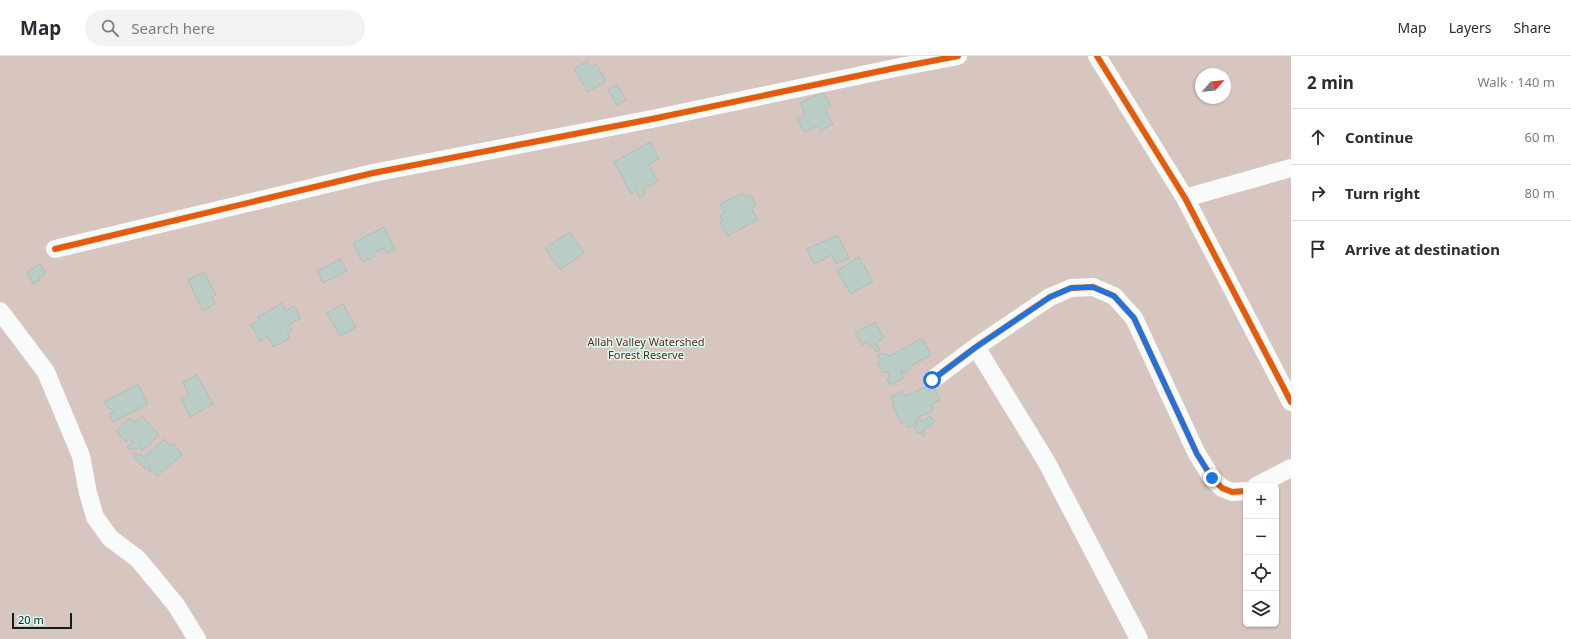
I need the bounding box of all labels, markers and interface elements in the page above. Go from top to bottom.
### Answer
search box [85,10,365,46]
text: Map [20,15,61,41]
icon: search [99,17,121,39]
text: Search here [131,18,215,38]
text: Map [1398,18,1427,37]
text: Layers [1449,18,1491,37]
text: Share [1513,18,1551,37]
north arrow [1195,68,1231,104]
text: 2 min [1307,71,1354,94]
text: Walk · 140 m [1477,73,1555,91]
icon: ahead [1307,126,1329,148]
text: Continue [1345,127,1413,147]
text: 60 m [1525,128,1555,146]
icon: right [1307,182,1329,204]
text: Turn right [1345,183,1420,203]
text: 80 m [1525,184,1555,202]
icon: arrive [1307,238,1329,260]
text: Arrive at destination [1345,239,1500,259]
park label: Allah Valley Watershed Forest Reserve [587,334,705,362]
route start [923,371,941,389]
route end [1203,469,1221,487]
map controls [1243,483,1279,627]
button: + [1243,483,1279,519]
button: − [1243,519,1279,555]
button: locate [1243,555,1279,591]
button: layers [1243,591,1279,627]
scale bar [12,611,72,630]
text: 20 m [18,612,44,627]

